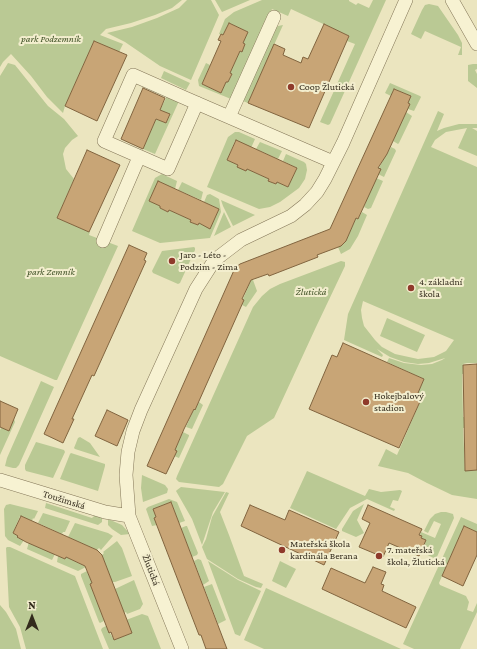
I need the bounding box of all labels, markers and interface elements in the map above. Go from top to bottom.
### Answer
park label: park Podzemník [21,33,81,45]
place label: Coop Žlutická [299,81,354,93]
marker: Coop Žlutická [286,82,296,92]
place label: Jaro - Léto - Podzim - Zima [180,249,238,272]
marker: Jaro - Léto - Podzim - Zima [167,256,177,266]
park label: park Zemník [27,266,75,278]
place label: 4. základní škola [419,276,462,300]
marker: 4. základní škola [406,283,416,293]
park label: Žlutická [296,286,326,298]
place label: Hokejbalový stadion [374,390,424,414]
marker: Hokejbalový stadion [361,397,371,407]
street label: Toužimská [41,488,87,512]
place label: Mateřská škola kardinála Berana [290,538,358,562]
place label: 7. mateřská škola, Žlutická [387,544,445,568]
marker: Mateřská škola kardinála Berana [277,545,287,555]
marker: 7. mateřská škola, Žlutická [374,551,384,561]
street label: Žlutická [140,553,162,587]
north arrow [12,597,52,637]
text: N [28,599,36,611]

